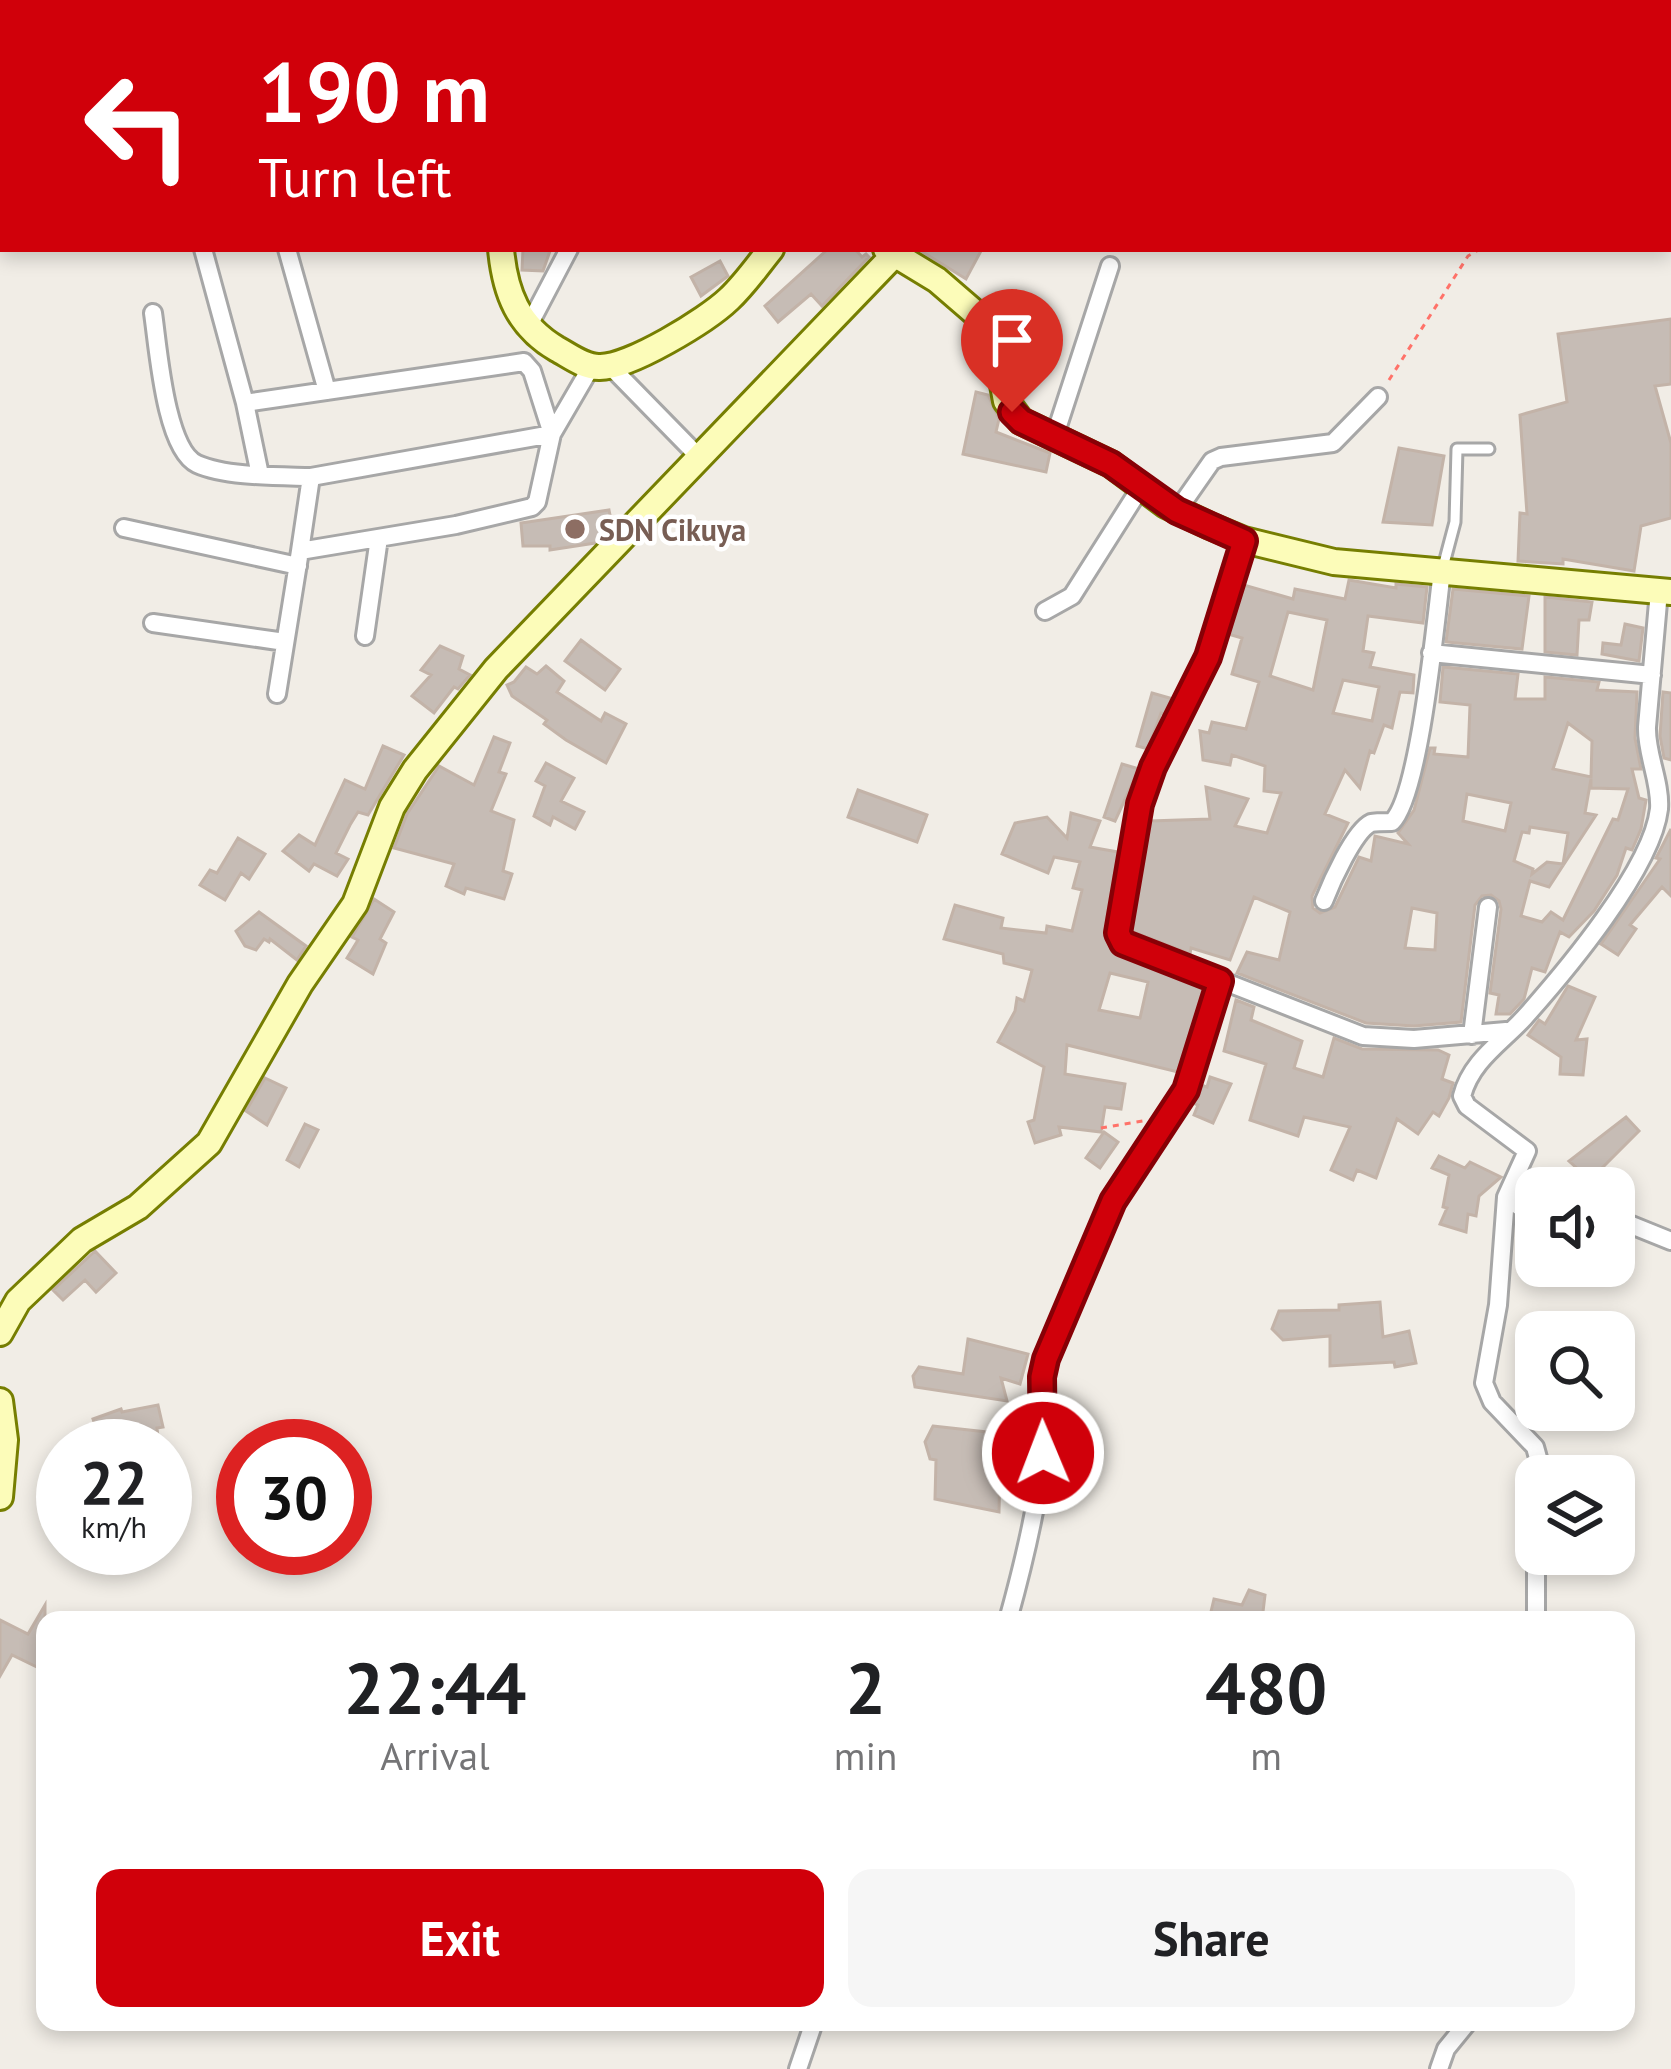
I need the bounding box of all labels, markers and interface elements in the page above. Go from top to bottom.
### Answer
text: 190 m [258,36,490,145]
icon: left [60,48,216,204]
text: Turn left [258,142,452,212]
pin [961,289,1063,412]
icon: arrive [979,307,1045,373]
place label: SDN Cikuya [599,510,746,549]
marker: SDN Cikuya [562,516,588,542]
map controls [1515,1167,1635,1575]
button: sound [1515,1167,1635,1287]
button: search [1515,1311,1635,1431]
position arrow [980,1390,1106,1516]
speed limit sign: 30 [216,1419,372,1575]
text: 22 [80,1443,148,1521]
button: layers [1515,1455,1635,1575]
text: km/h [81,1507,147,1546]
text: 22:44 [344,1641,526,1734]
text: 2 [845,1641,886,1734]
text: 480 [1205,1641,1327,1734]
text: Arrival [380,1730,490,1781]
text: min [834,1730,897,1781]
text: m [1250,1730,1282,1781]
button: Exit [96,1869,824,2007]
button: Share [848,1869,1575,2007]

